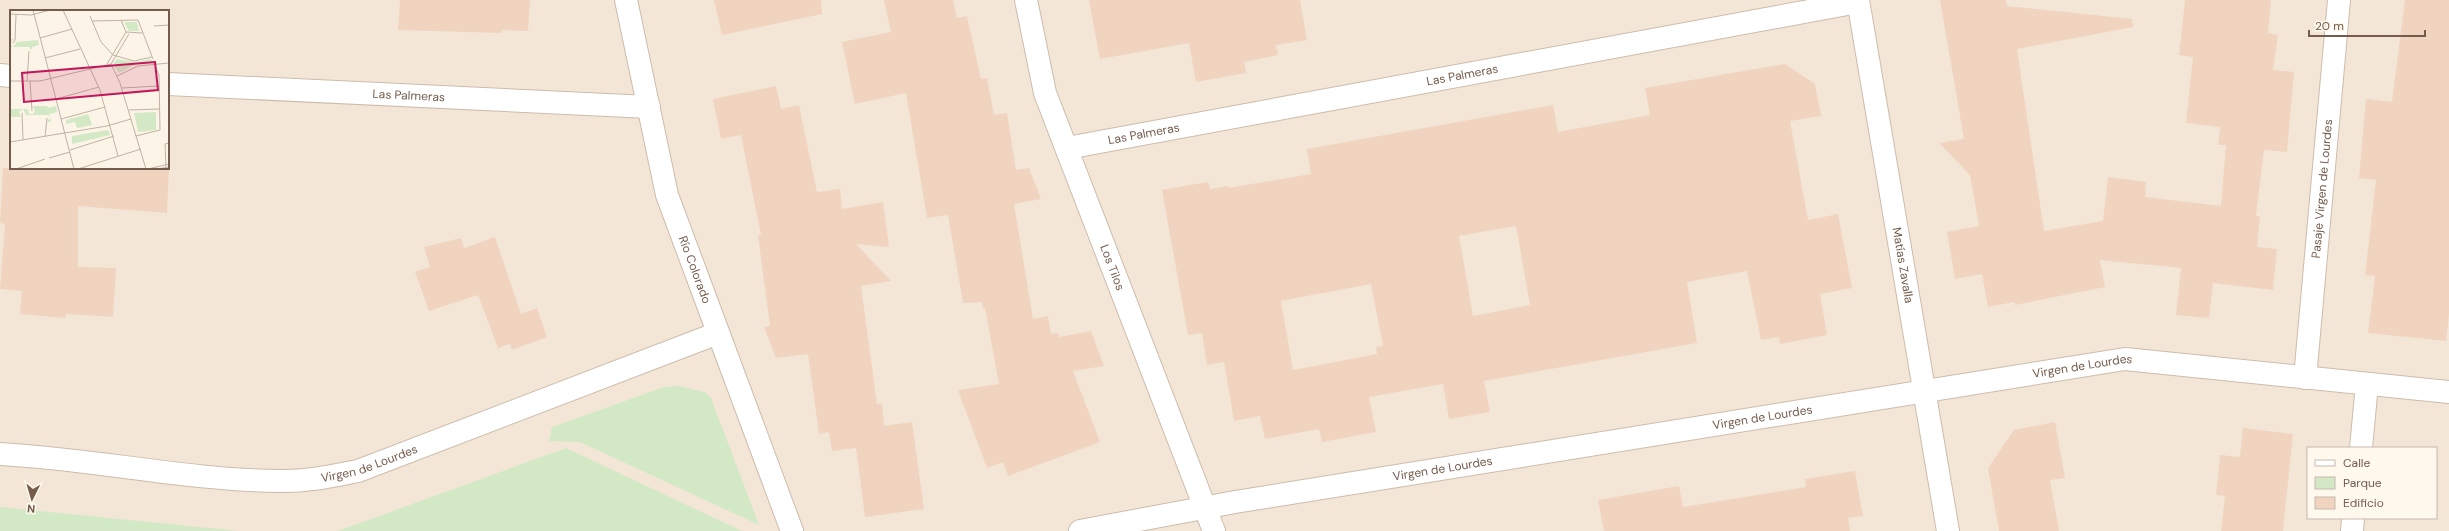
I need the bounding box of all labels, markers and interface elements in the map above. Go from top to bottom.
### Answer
inset map [10,10,169,169]
scale bar [2309,12,2425,38]
text: 20 m [2315,18,2344,34]
street label: Las Palmeras [1425,61,1499,89]
street label: Las Palmeras [372,86,445,105]
street label: Las Palmeras [1107,119,1181,148]
street label: Pasaje Virgen de Lourdes [2308,119,2336,259]
street label: Matías Zavalla [1889,226,1917,304]
street label: Río Colorado [675,234,715,306]
street label: Los Tilos [1096,242,1128,293]
street label: Virgen de Lourdes [2031,351,2133,382]
street label: Virgen de Lourdes [1711,401,1814,433]
street label: Virgen de Lourdes [320,441,420,486]
legend [2307,447,2437,519]
street label: Virgen de Lourdes [1392,453,1494,485]
text: Calle [2343,455,2370,471]
text: Parque [2343,475,2382,491]
north arrow [12,479,52,519]
text: Edificio [2343,495,2384,511]
text: N [27,502,36,516]

